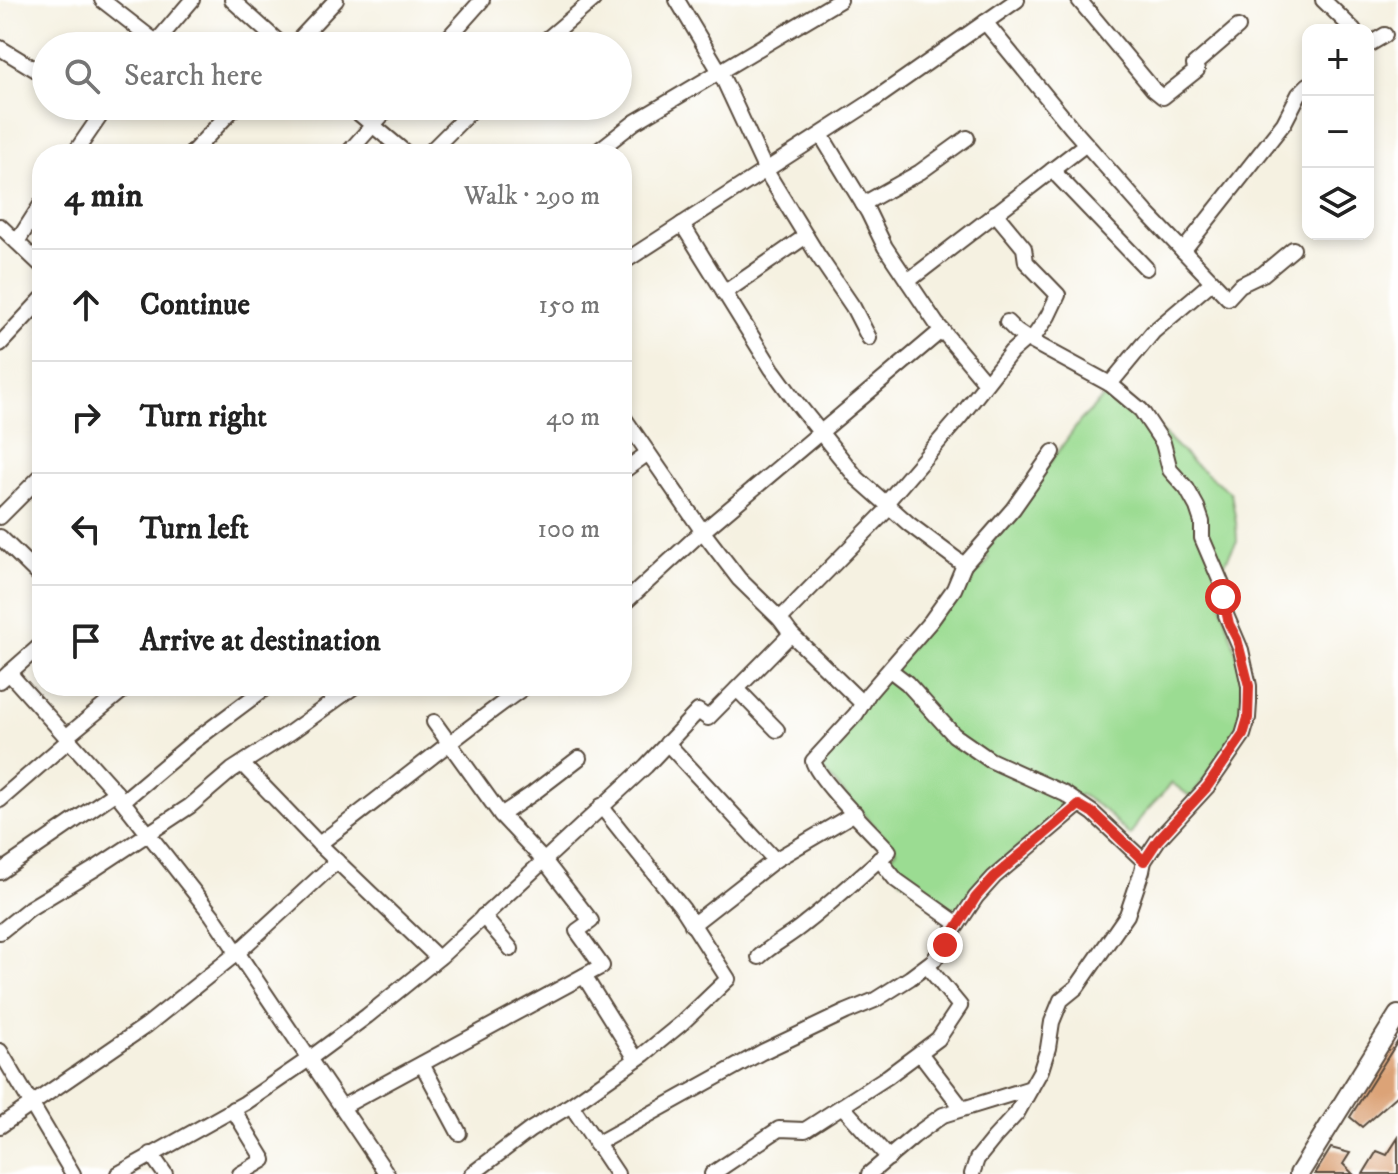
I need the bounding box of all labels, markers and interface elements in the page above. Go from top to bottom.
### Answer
map controls [1302,24,1374,240]
button: + [1302,24,1374,96]
search box [32,32,632,120]
icon: search [60,54,104,98]
text: Search here [124,58,263,95]
button: − [1302,96,1374,168]
button: layers [1302,168,1374,240]
text: 4 min [64,175,143,217]
text: Walk · 290 m [464,180,600,213]
icon: ahead [64,283,108,327]
text: Continue [140,287,250,324]
text: 150 m [539,289,600,322]
icon: right [64,395,108,439]
text: Turn right [140,399,267,436]
text: 40 m [546,401,600,434]
icon: left [64,507,108,551]
text: Turn left [140,511,249,548]
text: 100 m [537,513,600,546]
route start [1205,579,1241,615]
icon: arrive [64,619,108,663]
text: Arrive at destination [140,623,381,660]
route end [927,927,963,963]

